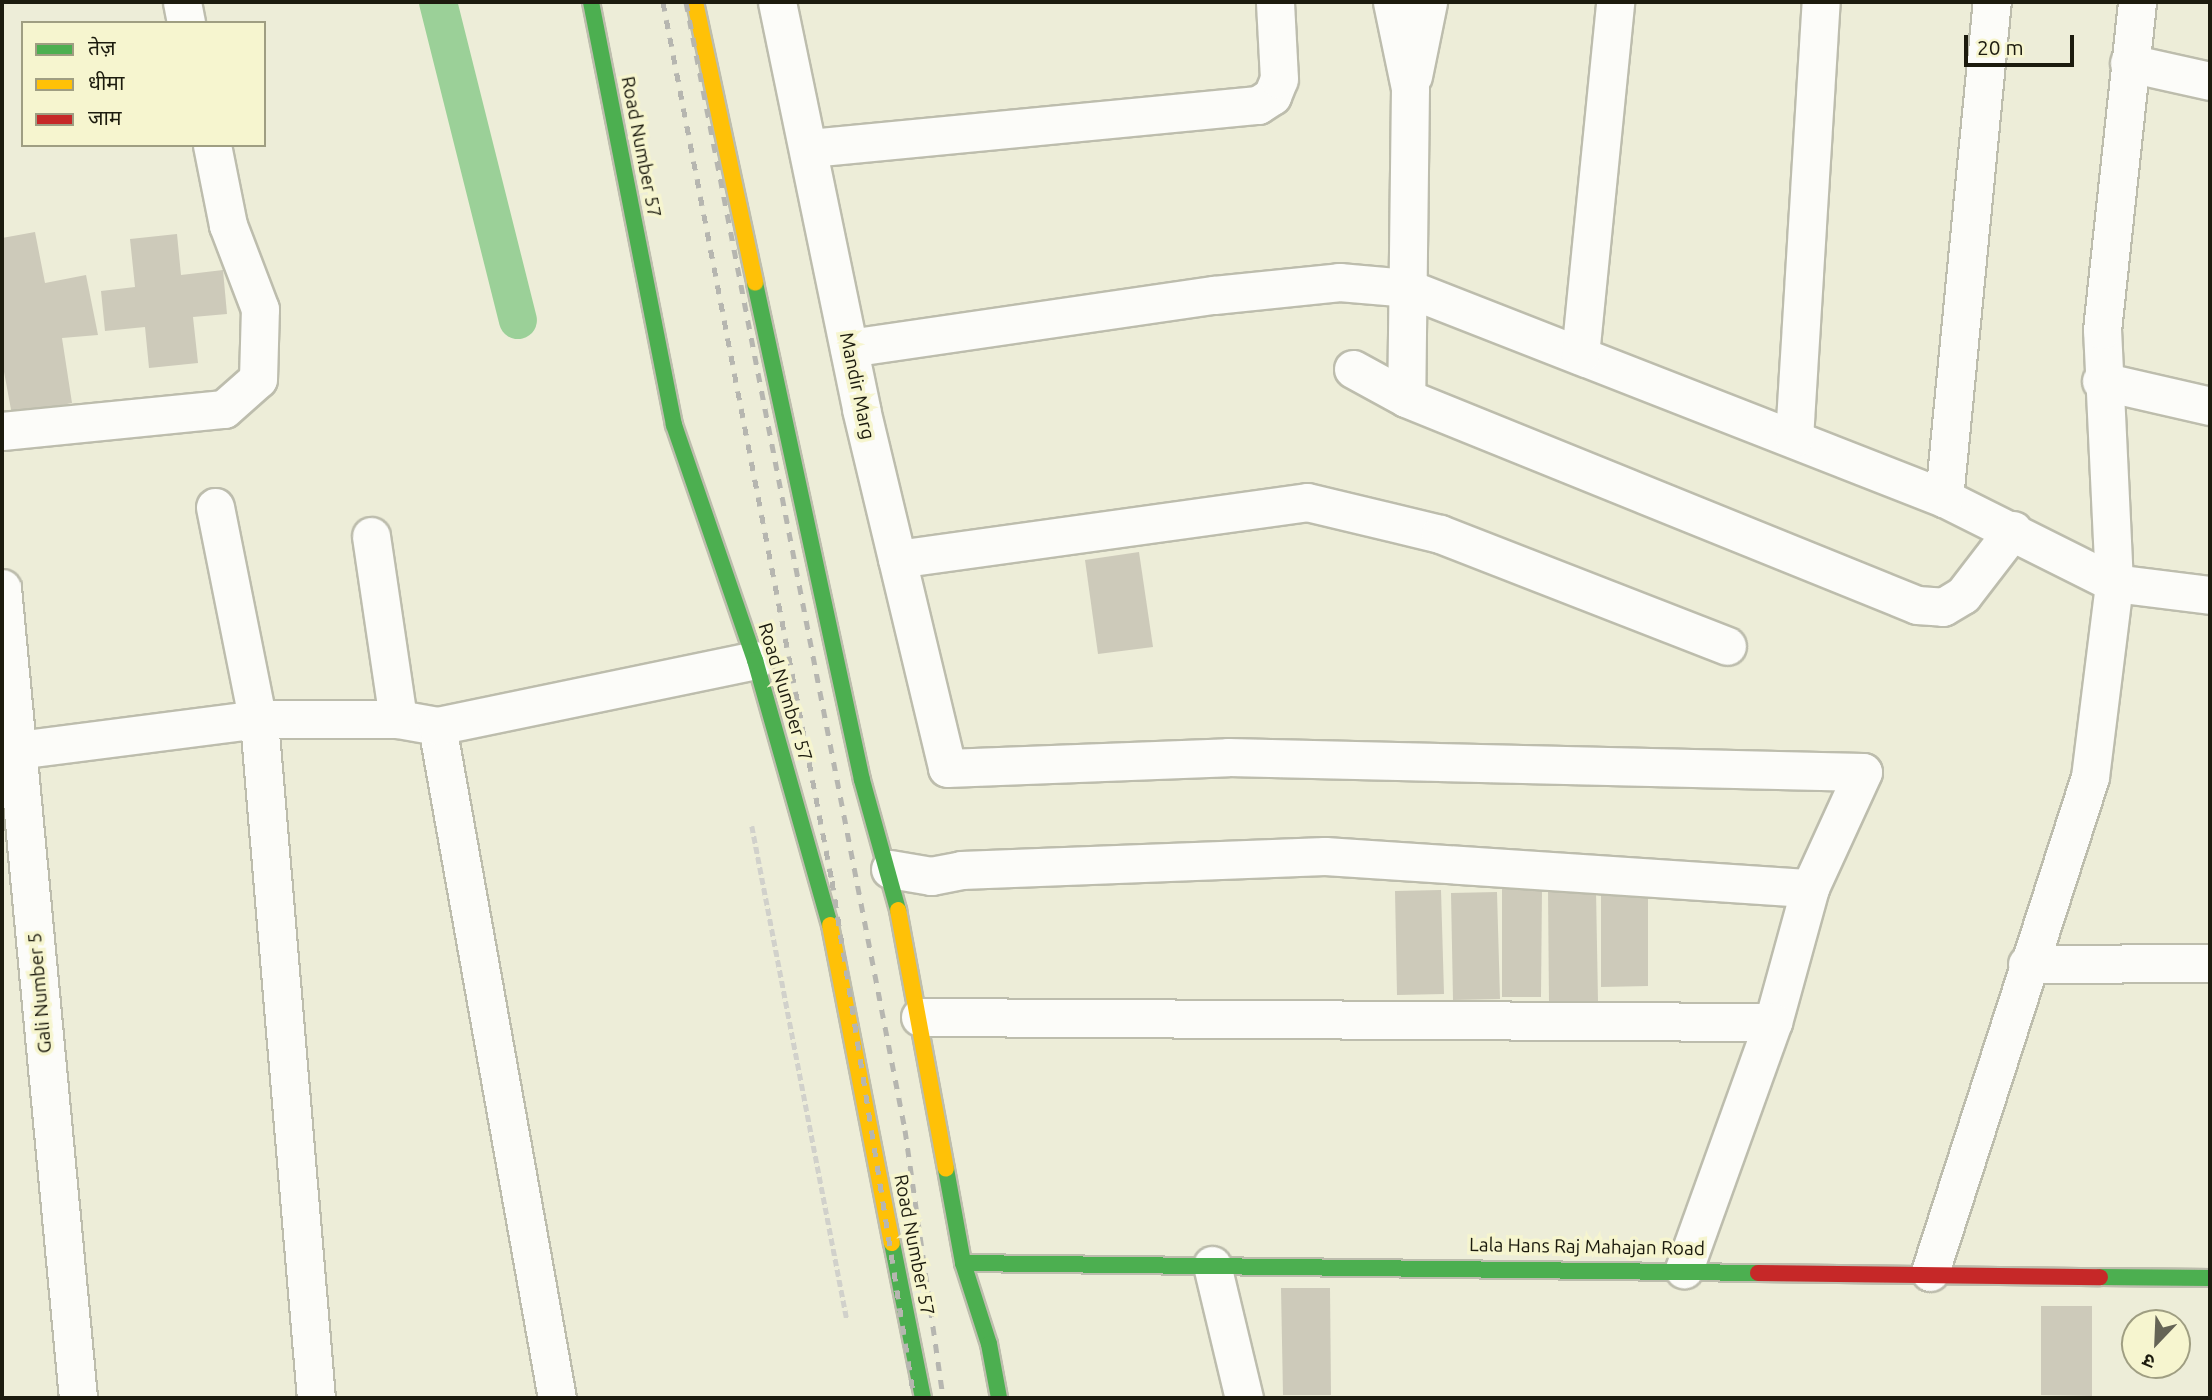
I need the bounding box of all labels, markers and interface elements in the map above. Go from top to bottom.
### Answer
legend [21,21,266,147]
scale bar [1967,21,2077,65]
text: तेज़ [88,35,116,59]
text: 20 m [1977,35,2024,59]
text: धीमा [88,70,124,94]
street label: Road Number 57 [616,74,666,220]
text: जाम [88,105,122,129]
street label: Mandir Marg [835,330,879,442]
street label: Road Number 57 [753,620,817,764]
street label: Gali Number 5 [23,932,57,1054]
street label: Road Number 57 [889,1172,939,1318]
street label: Lala Hans Raj Mahajan Road [1469,1234,1705,1260]
north arrow [2121,1309,2191,1379]
text: उ [2139,1349,2158,1374]

